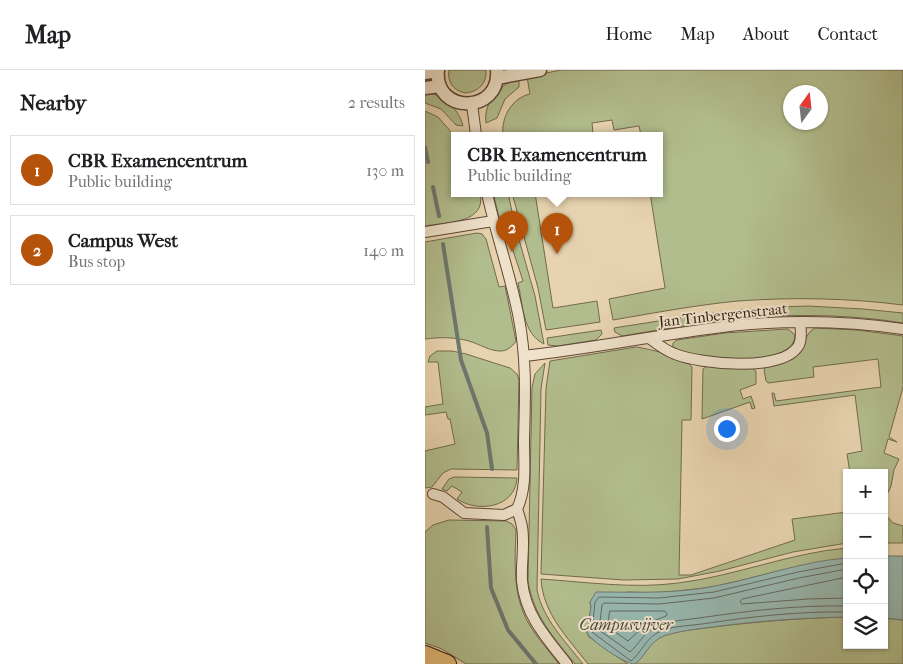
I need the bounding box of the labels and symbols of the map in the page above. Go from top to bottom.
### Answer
north arrow [783,85,828,130]
pin: 2 [496,211,528,252]
pin: 1 [541,213,573,254]
street label: Jan Tinbergenstraat [657,299,789,331]
your location [714,416,740,442]
water label: Campusvijver [579,615,675,634]

